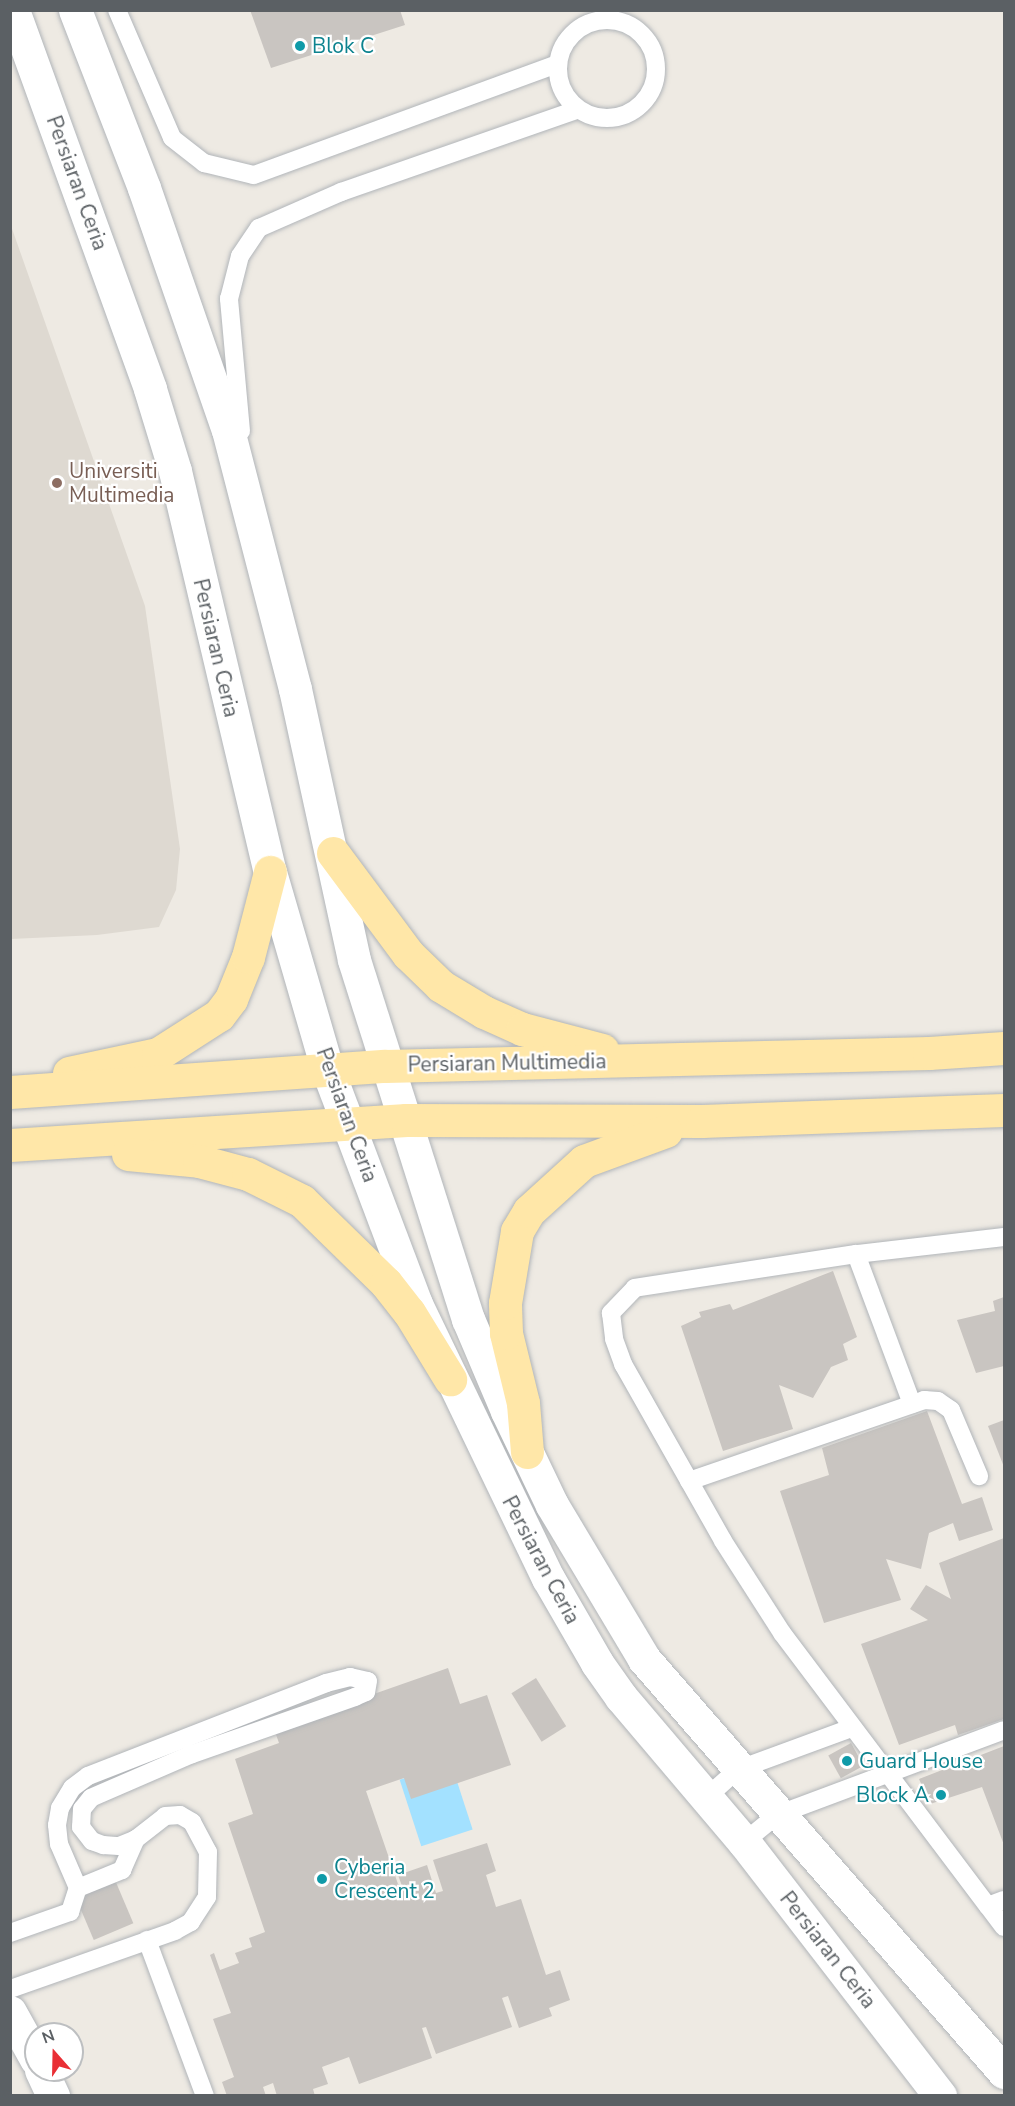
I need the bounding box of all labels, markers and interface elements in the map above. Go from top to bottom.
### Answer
place label: Blok C [312,33,374,59]
marker: Blok C [293,39,307,53]
street label: Persiaran Ceria [41,112,113,254]
place label: Universiti Multimedia [69,458,174,508]
marker: Universiti Multimedia [50,476,64,490]
street label: Persiaran Ceria [188,576,244,720]
street label: Persiaran Ceria [311,1044,383,1186]
street label: Persiaran Multimedia [407,1049,607,1077]
street label: Persiaran Ceria [497,1492,585,1628]
place label: Guard House [859,1748,983,1774]
marker: Guard House [840,1754,854,1768]
place label: Block A [856,1782,929,1808]
marker: Block A [934,1788,948,1802]
place label: Cyberia Crescent 2 [334,1854,435,1904]
marker: Cyberia Crescent 2 [315,1872,329,1886]
street label: Persiaran Ceria [775,1887,881,2013]
north arrow [24,2022,84,2082]
text: N [39,2025,58,2049]

